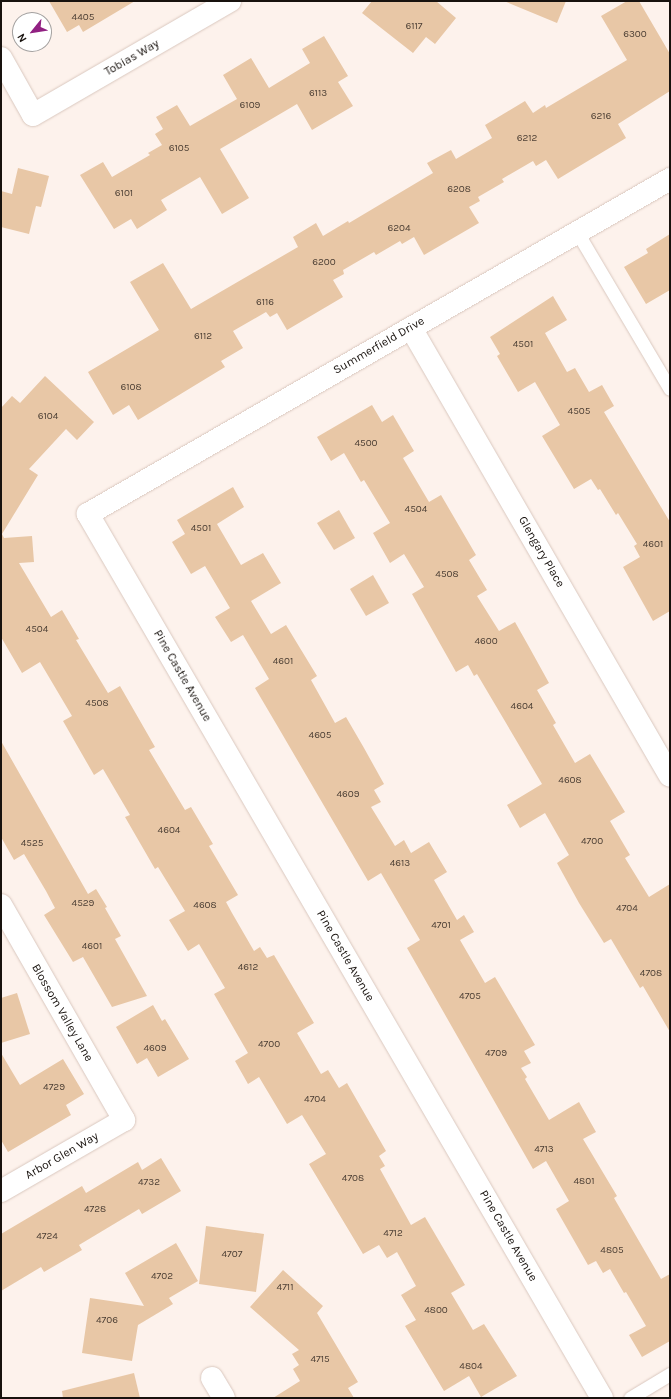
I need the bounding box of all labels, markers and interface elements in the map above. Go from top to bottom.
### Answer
north arrow [12,12,52,52]
house number: 4405 [72,12,94,24]
house number: 6117 [405,21,423,33]
house number: 6300 [623,29,647,41]
text: N [14,31,30,44]
street label: Tobias Way [102,37,162,79]
house number: 6113 [309,88,327,100]
house number: 6109 [240,100,260,112]
house number: 6216 [591,111,611,123]
house number: 6212 [517,133,537,145]
house number: 6105 [169,143,189,155]
house number: 6208 [447,184,471,196]
house number: 6101 [115,188,133,200]
house number: 6204 [387,223,411,235]
house number: 6200 [312,257,336,269]
house number: 6116 [256,297,274,309]
street label: Summerfield Drive [331,314,427,378]
house number: 6112 [194,331,212,343]
house number: 4501 [513,339,533,351]
house number: 6108 [120,382,142,394]
house number: 4505 [568,406,590,418]
house number: 6104 [38,411,58,423]
house number: 4500 [354,438,378,450]
house number: 4504 [405,504,427,516]
street label: Glengary Place [515,514,567,590]
house number: 4501 [191,523,211,535]
house number: 4601 [643,539,663,551]
house number: 4508 [435,569,459,581]
house number: 4504 [26,624,48,636]
street label: Pine Castle Avenue [150,628,214,724]
house number: 4600 [474,636,498,648]
house number: 4601 [273,656,293,668]
house number: 4508 [85,698,109,710]
house number: 4604 [511,701,533,713]
house number: 4605 [309,730,331,742]
house number: 4608 [558,775,582,787]
house number: 4609 [336,789,360,801]
house number: 4604 [158,825,180,837]
house number: 4700 [581,836,603,848]
house number: 4525 [21,838,43,850]
house number: 4613 [390,858,410,870]
house number: 4529 [72,898,94,910]
house number: 4608 [193,900,217,912]
house number: 4704 [616,903,638,915]
street label: Pine Castle Avenue [313,908,377,1004]
house number: 4701 [431,920,451,932]
house number: 4601 [82,941,102,953]
street label: Blossom Valley Lane [28,962,96,1064]
house number: 4612 [238,962,258,974]
house number: 4708 [640,968,662,980]
house number: 4705 [459,991,481,1003]
house number: 4700 [258,1039,280,1051]
house number: 4609 [143,1043,167,1055]
house number: 4709 [485,1048,507,1060]
house number: 4729 [43,1082,65,1094]
house number: 4704 [304,1094,326,1106]
street label: Arbor Glen Way [23,1129,101,1183]
house number: 4713 [534,1144,554,1156]
house number: 4708 [342,1173,364,1185]
house number: 4801 [574,1176,594,1188]
house number: 4732 [138,1177,160,1189]
street label: Pine Castle Avenue [476,1188,540,1284]
house number: 4728 [84,1204,106,1216]
house number: 4712 [383,1228,403,1240]
house number: 4724 [36,1231,58,1243]
house number: 4805 [600,1245,624,1257]
house number: 4707 [222,1249,242,1261]
house number: 4702 [151,1271,173,1283]
house number: 4711 [277,1282,293,1294]
house number: 4800 [424,1305,448,1317]
house number: 4706 [96,1315,118,1327]
house number: 4715 [310,1354,330,1366]
house number: 4804 [459,1361,483,1373]

